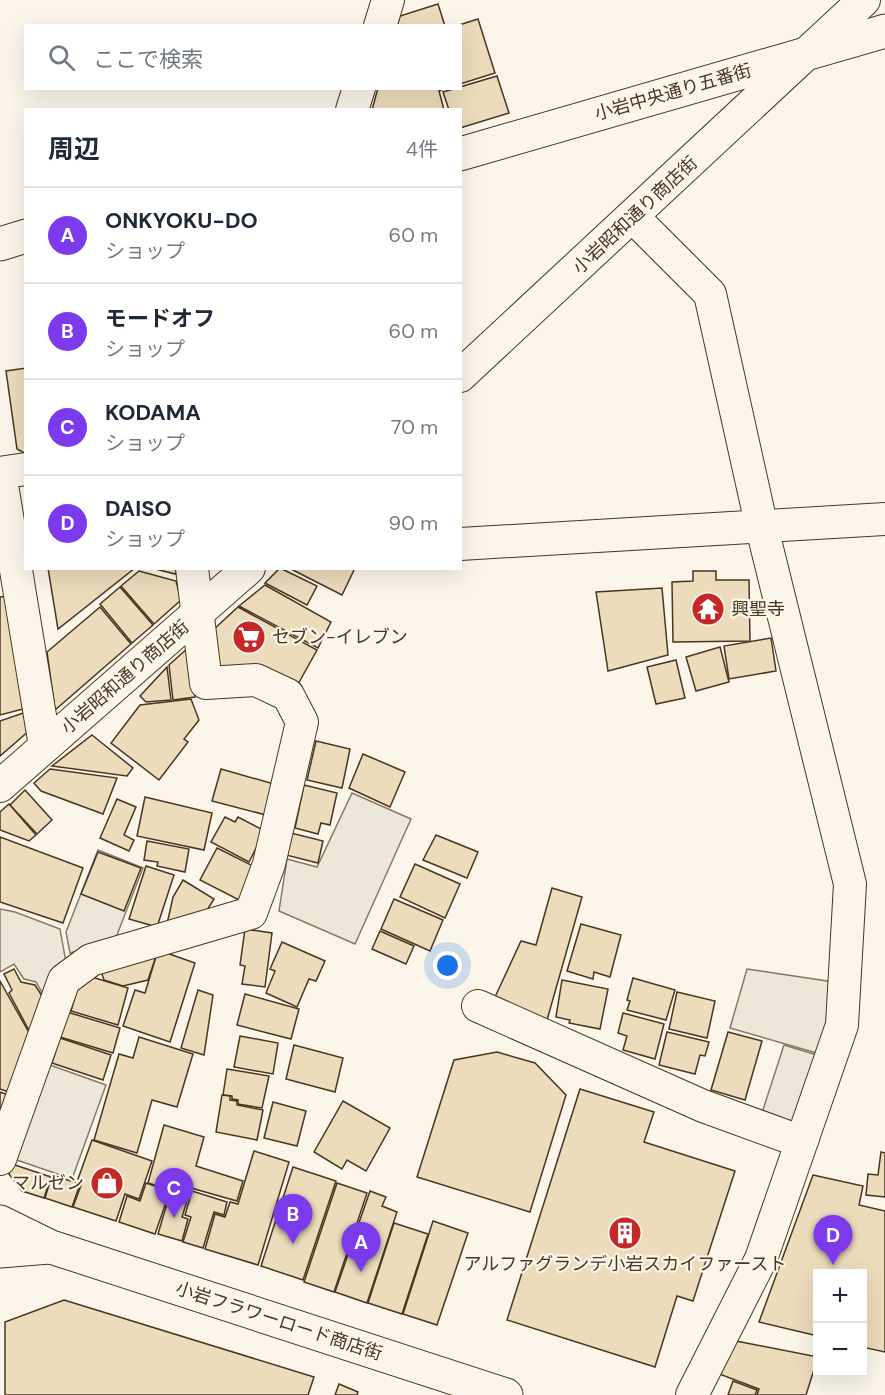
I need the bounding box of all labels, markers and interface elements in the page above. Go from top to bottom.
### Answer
search box [24,24,462,90]
icon: search [45,41,78,74]
text: ここで検索 [93,45,203,74]
street label: 小岩中央通り五番街 [592,58,754,126]
text: 周辺 [48,132,100,166]
text: 4件 [406,136,438,162]
street label: 小岩昭和通り商店街 [568,151,702,279]
text: ONKYOKU-DO [105,206,258,235]
text: A [60,222,75,248]
text: 60 m [389,222,438,248]
text: ショップ [105,238,185,264]
text: モードオフ [105,304,215,333]
text: B [61,318,74,344]
text: 60 m [389,318,438,344]
text: ショップ [105,336,185,362]
text: KODAMA [105,398,201,427]
text: C [60,414,75,440]
text: 70 m [391,414,438,440]
text: ショップ [105,430,185,456]
text: DAISO [105,494,172,523]
text: D [60,510,75,536]
text: 90 m [389,510,438,536]
text: ショップ [105,526,185,552]
temple icon: 興聖寺 [690,591,726,627]
place label: 興聖寺 [731,597,785,621]
street label: 小岩昭和通り商店街 [56,615,194,739]
supermarket icon: セブン-イレブン [231,619,267,655]
place label: セブン-イレブン [272,625,408,649]
your location [433,951,462,980]
shop icon: マルゼン [89,1165,125,1201]
pin: C [154,1168,194,1218]
place label: マルゼン [12,1171,84,1195]
pin: B [274,1194,312,1244]
building icon: アルファグランデ小岩スカイファースト [607,1215,643,1251]
pin: D [814,1216,852,1265]
pin: A [342,1222,380,1272]
place label: アルファグランデ小岩スカイファースト [464,1252,786,1276]
map controls [813,1269,867,1377]
button: + [813,1269,867,1323]
street label: 小岩フラワーロード商店街 [173,1276,385,1366]
button: − [813,1323,867,1377]

